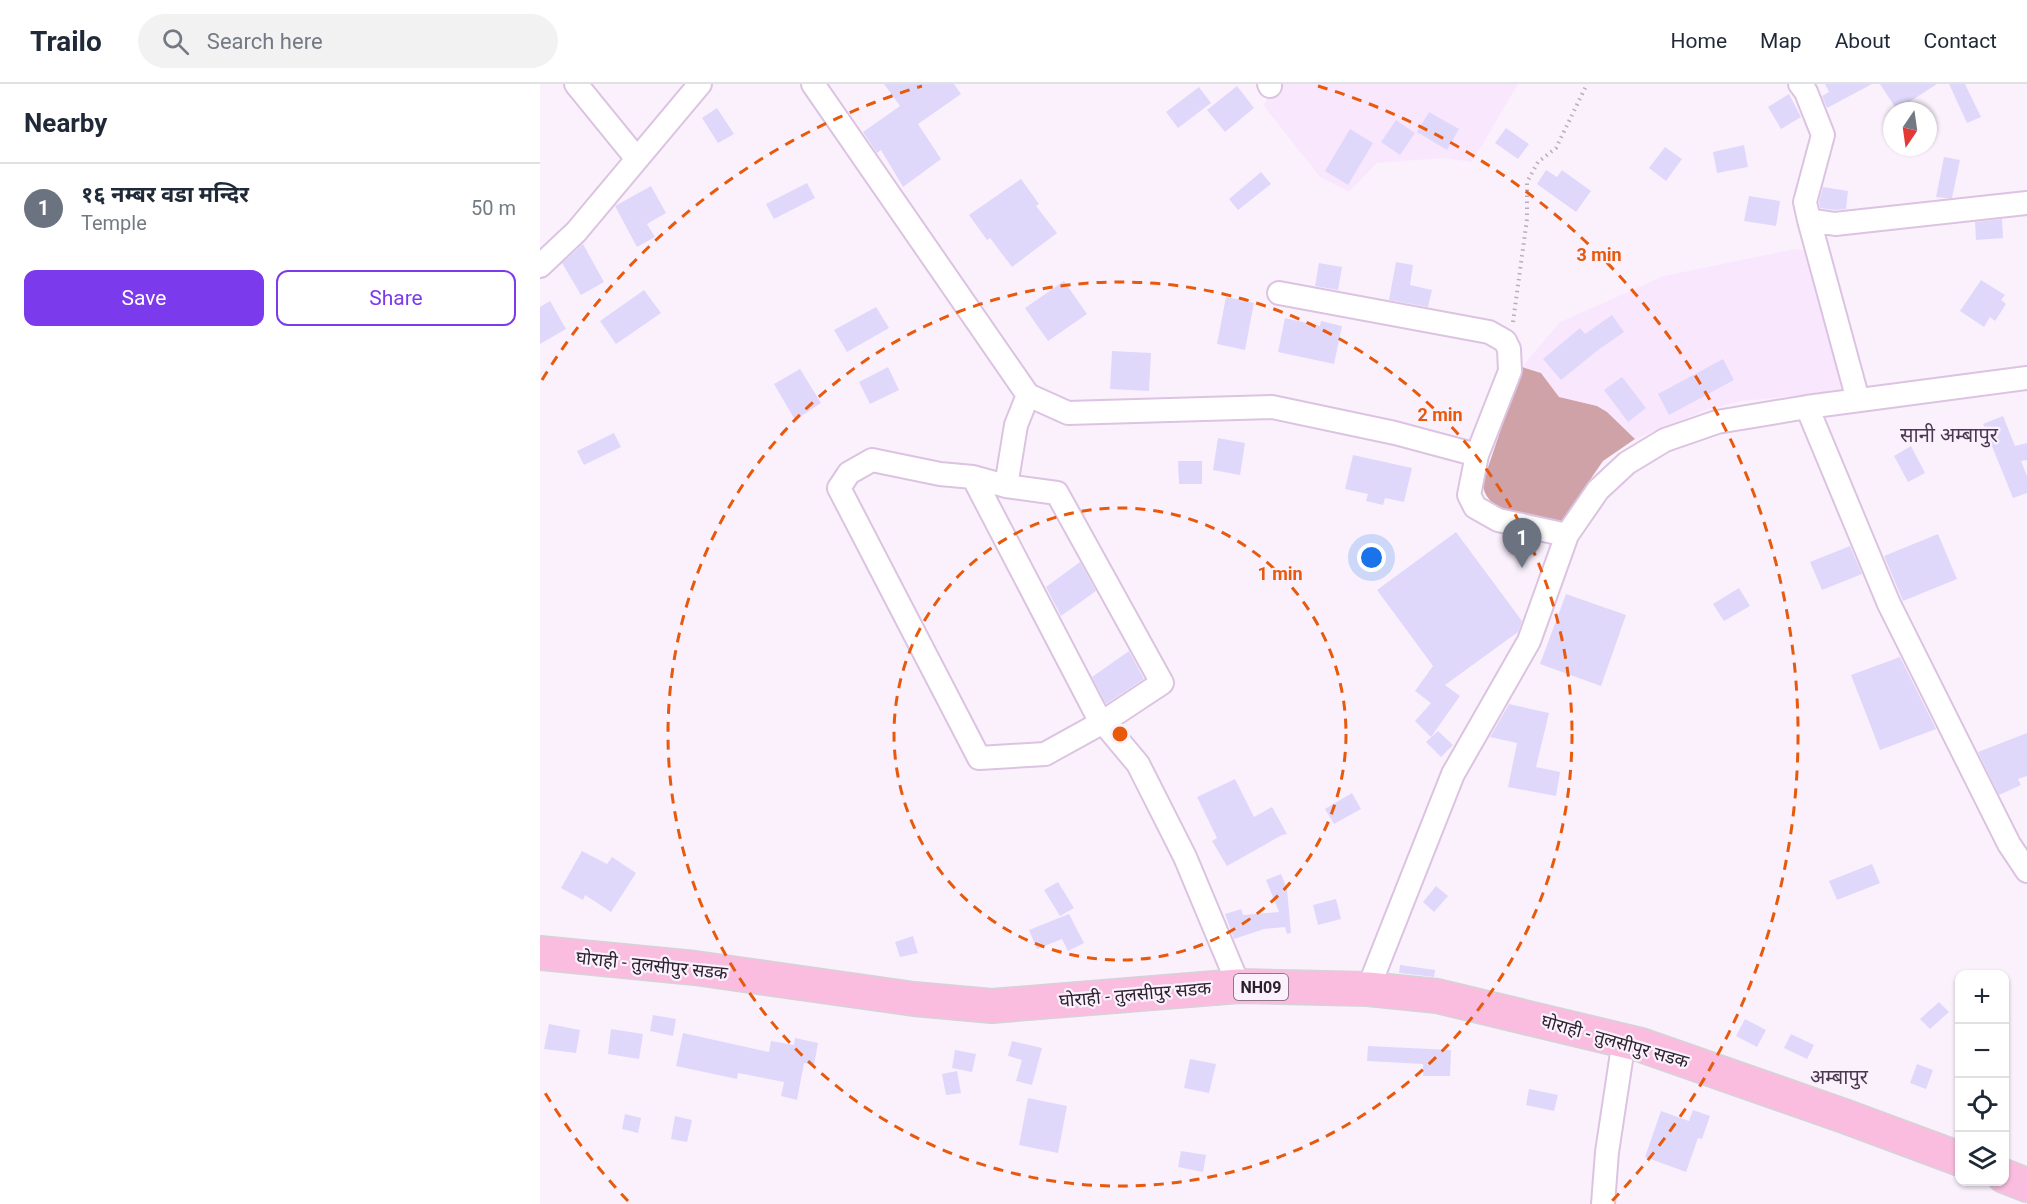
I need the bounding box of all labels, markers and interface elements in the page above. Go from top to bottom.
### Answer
search box [138,14,558,68]
text: Trailo [30,25,102,58]
icon: search [159,25,192,58]
text: Search here [207,29,323,54]
text: Home [1671,29,1727,53]
text: Map [1760,29,1802,53]
text: About [1835,29,1891,53]
text: Contact [1924,29,1997,53]
north arrow [1883,102,1937,156]
text: Nearby [24,108,107,138]
text: १६ नम्बर वडा मन्दिर [81,182,249,207]
text: 1 [38,196,49,220]
text: 50 m [471,196,516,220]
text: Temple [81,211,147,235]
text: 3 min [1576,244,1622,265]
button: Save [24,270,264,326]
button: Share [276,270,516,326]
text: 2 min [1417,404,1463,425]
district label: सानी अम्बापुर [1900,423,1999,448]
pin: 1 [1502,518,1542,568]
your location [1357,543,1386,572]
text: 1 min [1257,563,1303,584]
centre of rings [1110,724,1130,744]
street label: घोराही - तुलसीपुर सडक [575,947,730,986]
map controls [1955,970,2009,1186]
button: + [1955,970,2009,1024]
road number: NH09 [1234,974,1288,1000]
street label: घोराही - तुलसीपुर सडक [1058,977,1213,1013]
street label: घोराही - तुलसीपुर सडक [1538,1010,1692,1074]
button: − [1955,1024,2009,1078]
district label: अम्बापुर [1810,1065,1869,1090]
button: locate [1955,1078,2009,1132]
button: layers [1955,1132,2009,1186]

